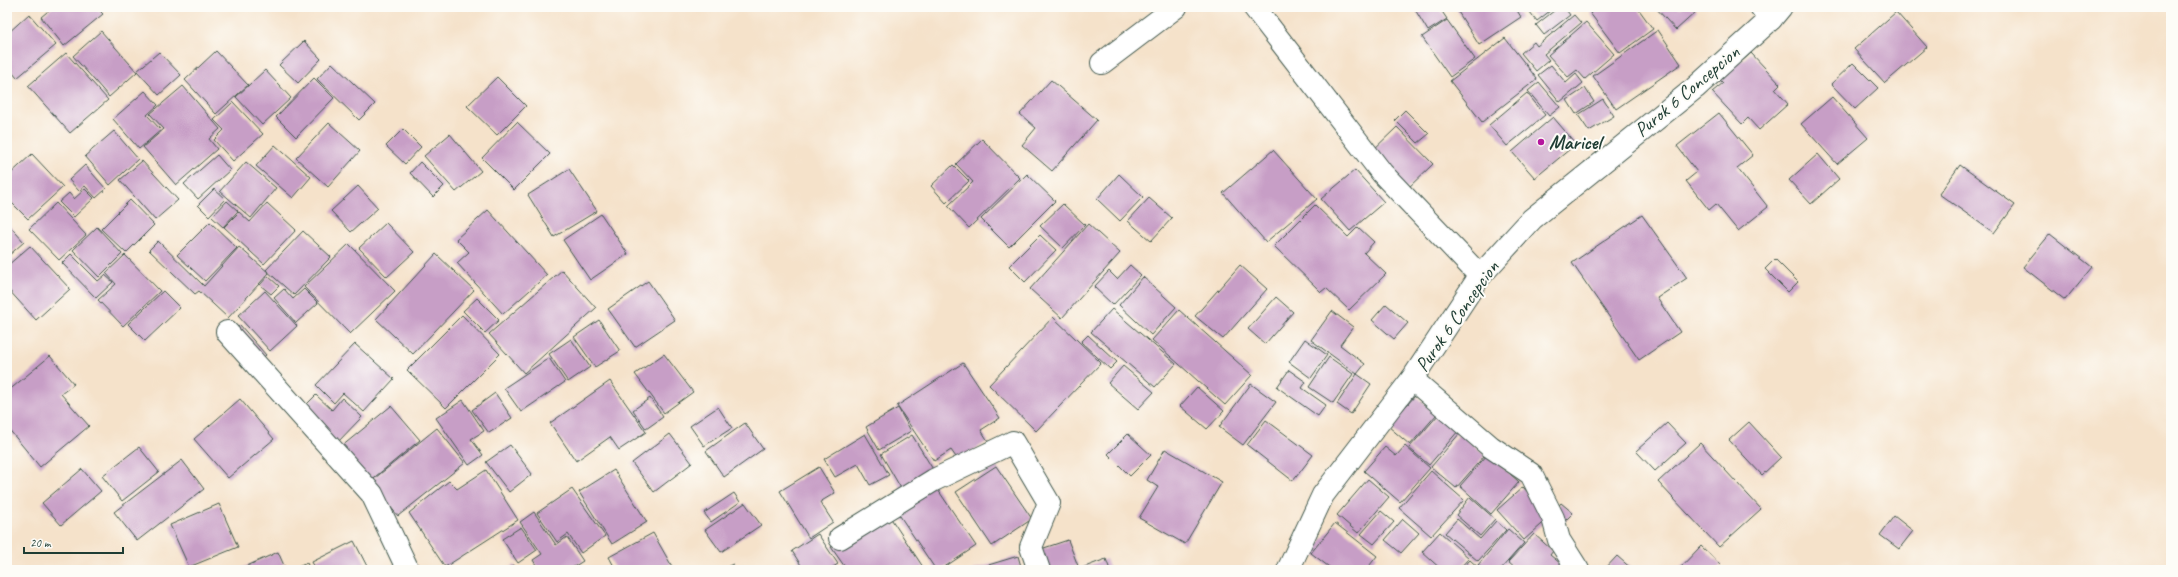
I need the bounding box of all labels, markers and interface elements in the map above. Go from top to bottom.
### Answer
street label: Purok 6 Concepcion [1629,39,1746,142]
place label: Maricel [1549,130,1605,155]
marker: Maricel [1536,137,1546,147]
street label: Purok 6 Concepcion [1410,255,1505,376]
scale bar [24,529,123,555]
text: 20 m [30,535,52,551]

